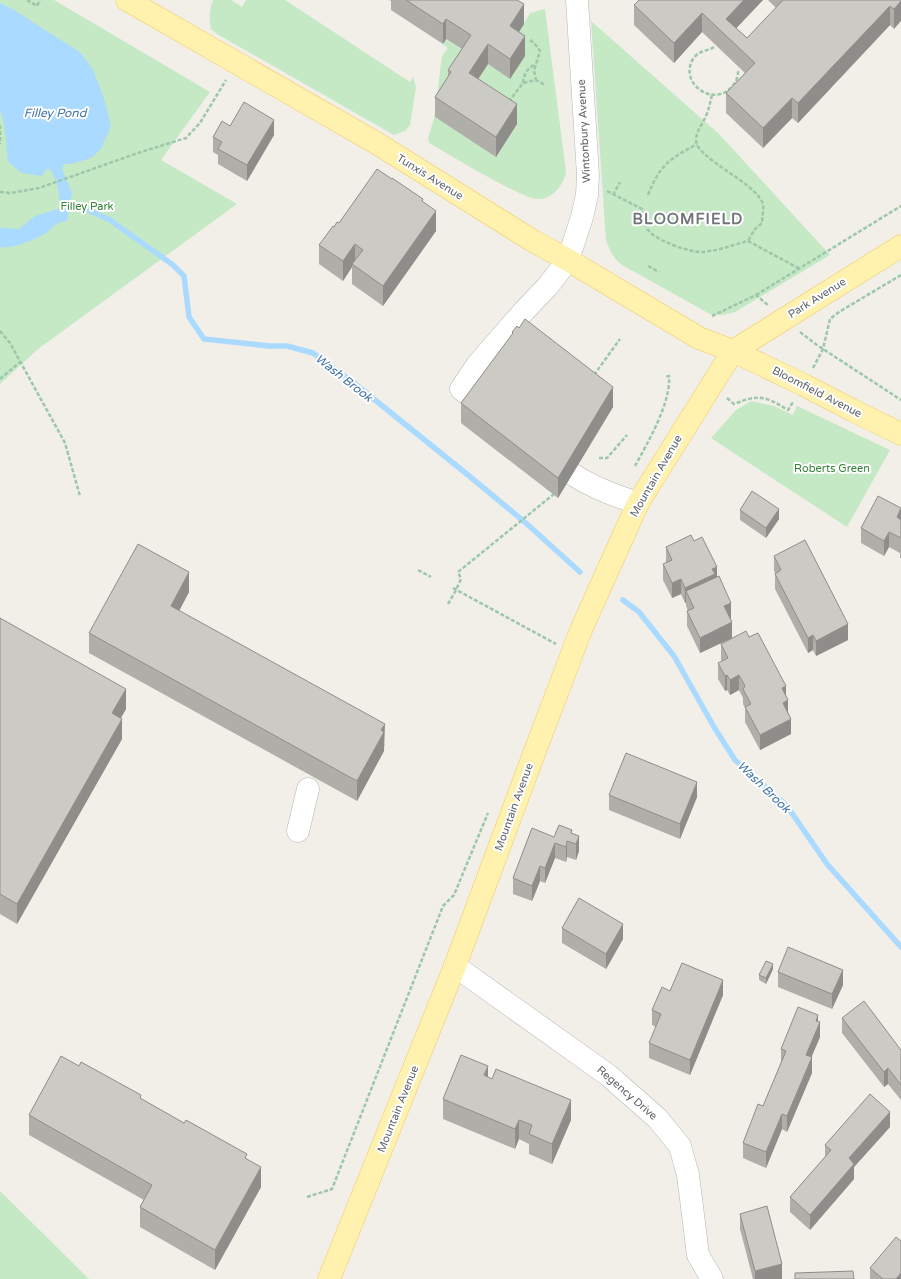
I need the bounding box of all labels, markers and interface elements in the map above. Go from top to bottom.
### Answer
street label: Wintonbury Avenue [575,79,593,183]
water label: Filley Pond [24,106,88,120]
street label: Tunxis Avenue [394,151,466,203]
park label: Filley Park [60,200,114,213]
district label: BLOOMFIELD [633,210,743,228]
street label: Park Avenue [786,275,848,321]
water label: Wash Brook [313,351,376,405]
street label: Bloomfield Avenue [770,364,864,420]
street label: Mountain Avenue [627,433,685,519]
park label: Roberts Green [794,462,870,475]
water label: Wash Brook [735,758,794,817]
street label: Mountain Avenue [492,761,536,853]
street label: Regency Drive [594,1063,660,1123]
street label: Mountain Avenue [375,1064,421,1154]

